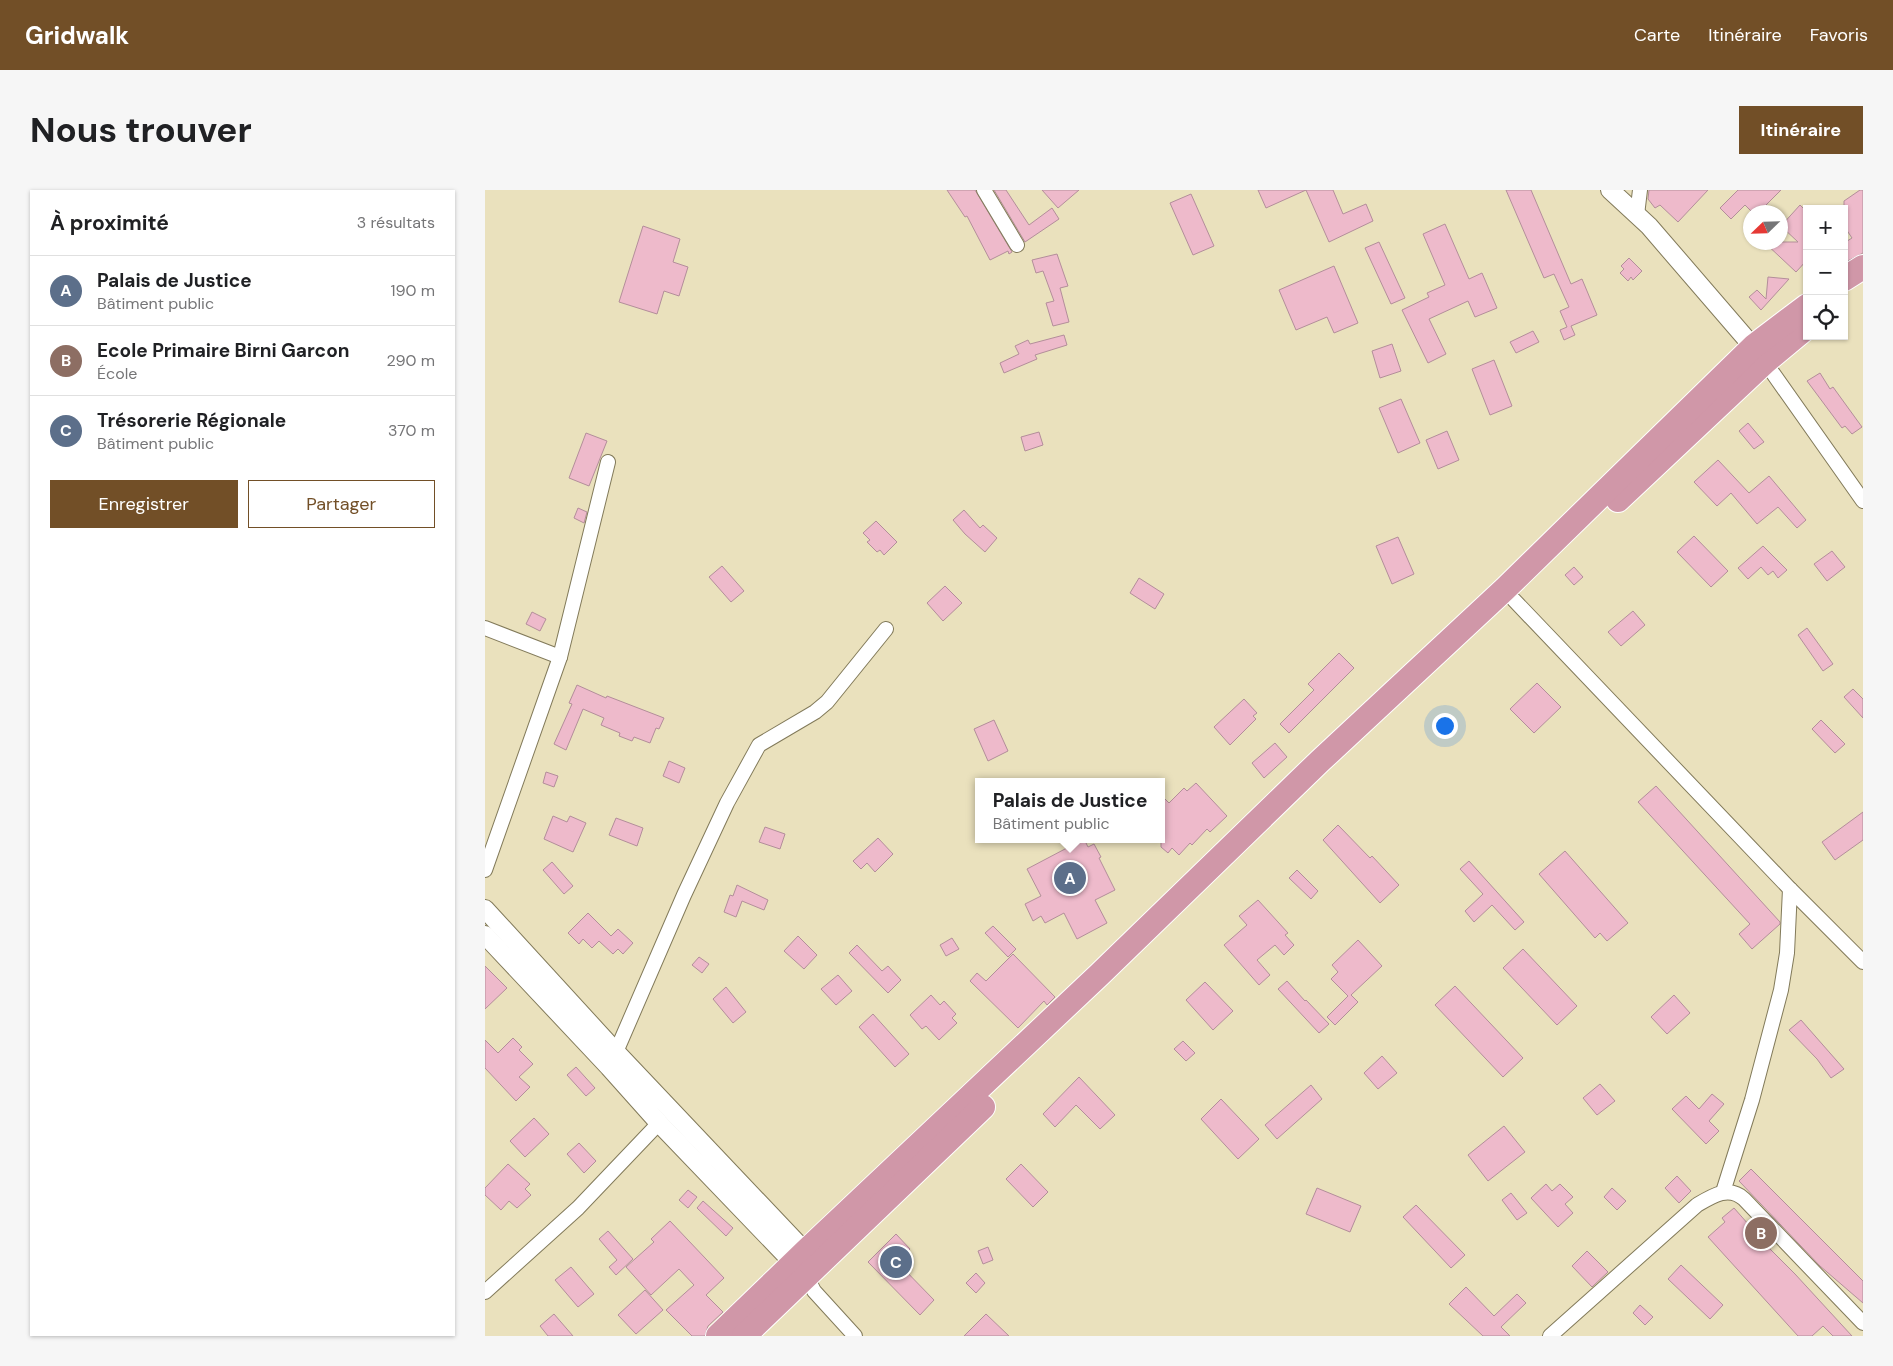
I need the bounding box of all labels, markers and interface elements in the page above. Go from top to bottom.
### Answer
text: Gridwalk [25,20,129,51]
text: Carte [1634,23,1680,47]
text: Itinéraire [1708,23,1782,47]
text: Favoris [1810,23,1868,47]
button: Itinéraire [1739,106,1863,154]
text: Nous trouver [30,107,252,153]
north arrow [1743,205,1788,250]
map controls [1803,205,1848,340]
button: + [1803,205,1848,250]
text: À proximité [50,209,169,237]
text: 3 résultats [357,212,435,233]
button: − [1803,250,1848,295]
text: Palais de Justice [97,268,252,293]
text: A [60,280,72,301]
text: 190 m [391,280,435,301]
text: Bâtiment public [97,293,214,314]
button: locate [1803,295,1848,340]
text: Ecole Primaire Birni Garcon [97,338,349,363]
text: B [61,350,71,371]
text: 290 m [386,350,435,371]
text: École [97,363,137,384]
text: Trésorerie Régionale [97,408,286,433]
text: C [60,420,72,441]
text: 370 m [388,420,435,441]
text: Bâtiment public [97,433,214,454]
button: Enregistrer [50,480,238,528]
button: Partager [248,480,435,528]
your location [1432,713,1458,739]
popup [975,778,1165,843]
text: Palais de Justice [993,788,1147,813]
text: Bâtiment public [993,813,1110,834]
pin: A [1054,859,1086,897]
pin: B [1745,1214,1777,1252]
pin: C [880,1243,912,1281]

